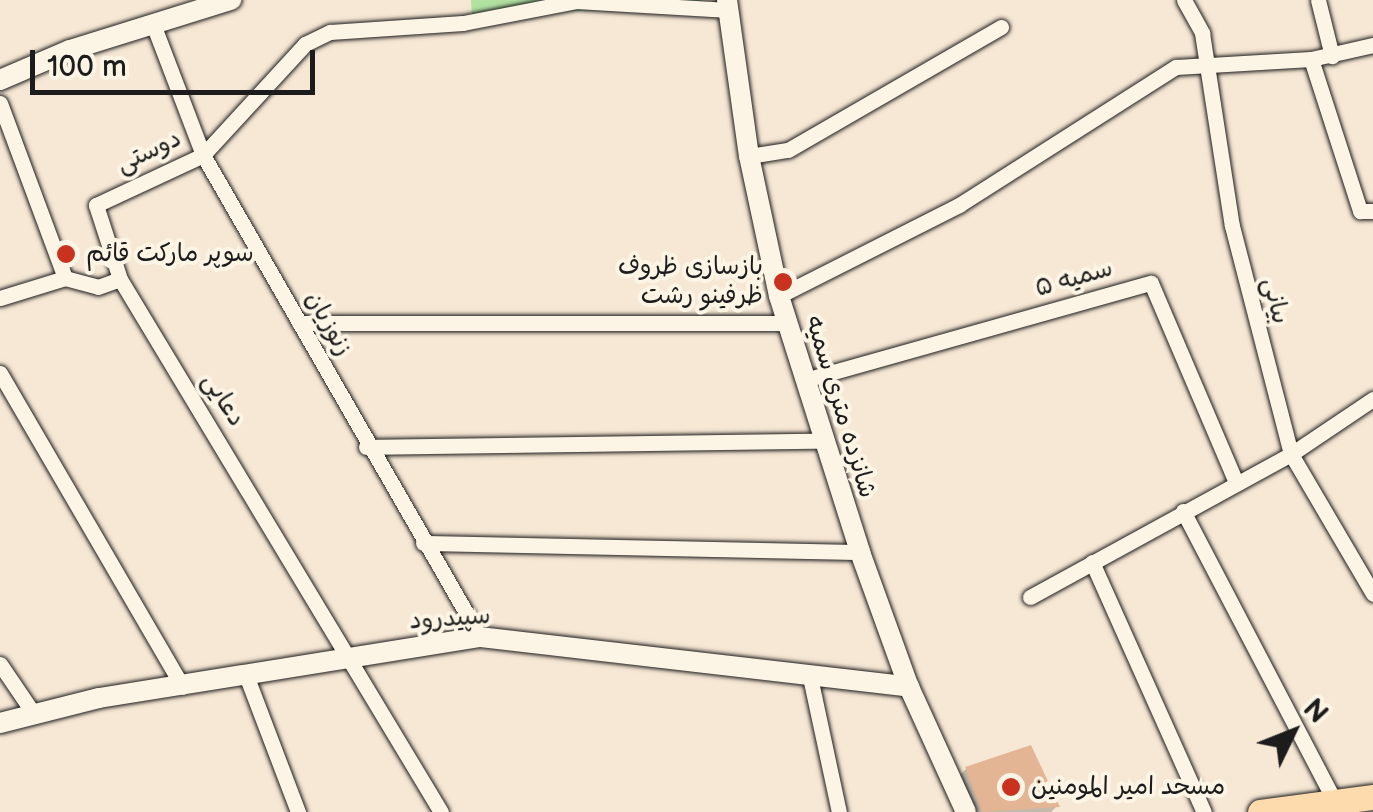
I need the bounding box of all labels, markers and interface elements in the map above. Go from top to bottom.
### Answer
scale bar [35,30,320,92]
text: 100 m [47,49,127,85]
street label: دوستی [112,124,186,180]
place label: سوپر مارکت قائم [86,239,254,269]
marker: سوپر مارکت قائم [55,243,77,265]
place label: بازسازی ظروف ظرفینو رشت [618,253,763,312]
street label: سمیه ۵ [1032,254,1116,304]
marker: بازسازی ظروف ظرفینو رشت [772,271,794,293]
street label: بیانی [1255,275,1295,327]
street label: زنوزیان [298,286,358,362]
street label: شانزده متری سمیه [798,312,882,502]
street label: دعایی [195,368,251,432]
street label: سپیدرود [408,601,492,637]
north arrow [1243,682,1343,782]
text: N [1296,692,1335,730]
place label: مسحد امیر المومنین [1031,772,1225,802]
marker: مسحد امیر المومنین [1000,776,1022,798]

